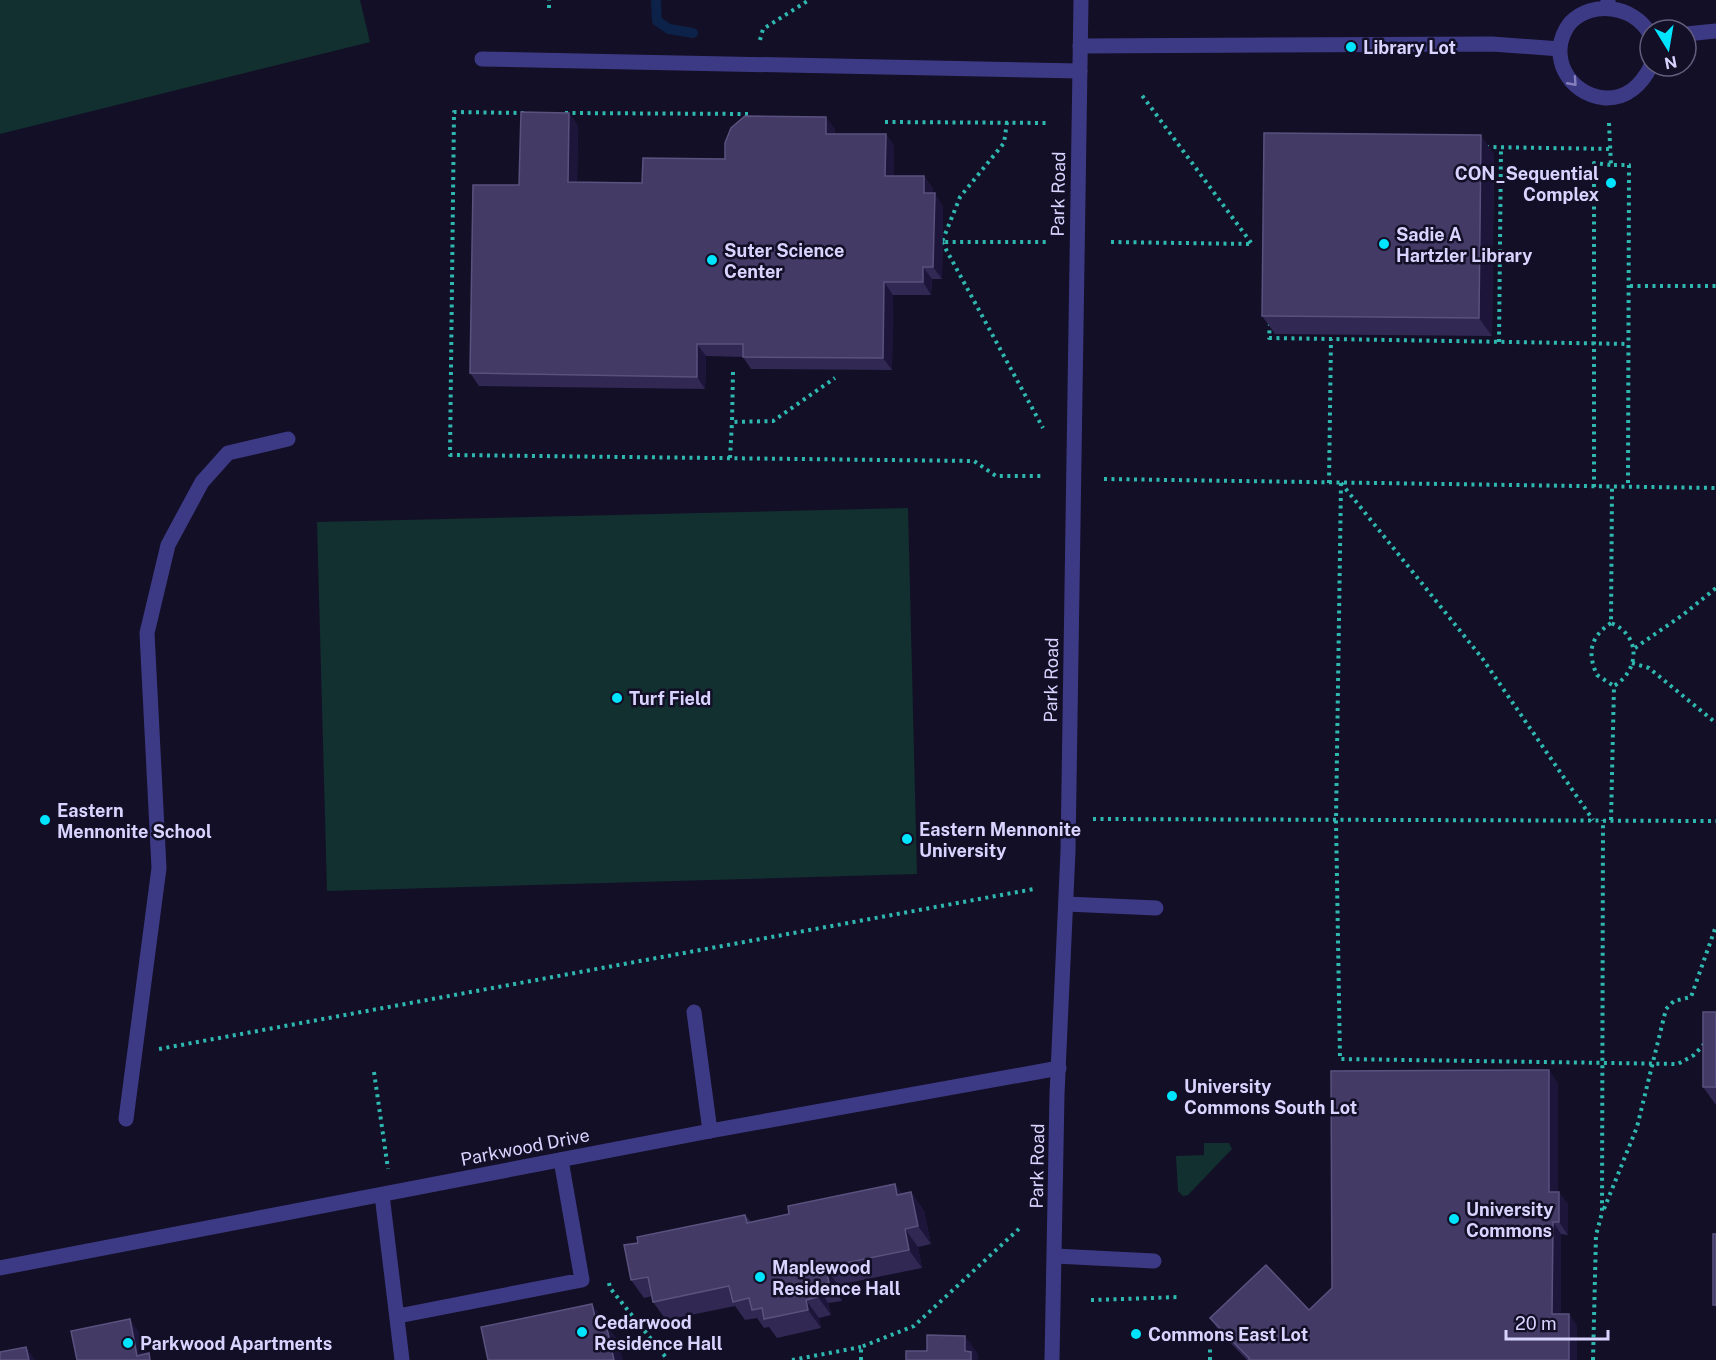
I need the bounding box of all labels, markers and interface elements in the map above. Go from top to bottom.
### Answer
north arrow [1638,18,1698,78]
place label: Library Lot [1363,37,1456,58]
marker: Library Lot [1344,40,1358,54]
text: N [1663,52,1679,73]
one-way arrow [1566,75,1577,86]
street label: Park Road [1047,151,1069,237]
place label: CON_Sequential Complex [1455,163,1599,205]
marker: CON_Sequential Complex [1604,176,1618,190]
place label: Sadie A Hartzler Library [1396,224,1532,266]
marker: Sadie A Hartzler Library [1377,237,1391,251]
place label: Suter Science Center [724,240,844,282]
marker: Suter Science Center [705,253,719,267]
street label: Park Road [1040,637,1062,723]
place label: Turf Field [629,688,711,709]
marker: Turf Field [610,691,624,705]
place label: Eastern Mennonite School [57,800,212,842]
marker: Eastern Mennonite School [38,813,52,827]
place label: Eastern Mennonite University [919,819,1081,861]
marker: Eastern Mennonite University [900,832,914,846]
place label: University Commons South Lot [1184,1076,1357,1118]
marker: University Commons South Lot [1165,1089,1179,1103]
street label: Park Road [1026,1123,1048,1209]
street label: Parkwood Drive [459,1124,591,1170]
place label: University Commons [1466,1199,1553,1241]
marker: University Commons [1447,1212,1461,1226]
place label: Maplewood Residence Hall [772,1257,901,1299]
marker: Maplewood Residence Hall [753,1270,767,1284]
scale bar [1506,1303,1608,1341]
place label: Cedarwood Residence Hall [594,1312,723,1354]
text: 20 m [1515,1313,1557,1334]
place label: Commons East Lot [1148,1324,1308,1345]
marker: Cedarwood Residence Hall [575,1325,589,1339]
marker: Commons East Lot [1129,1327,1143,1341]
place label: Parkwood Apartments [140,1333,332,1354]
marker: Parkwood Apartments [121,1336,135,1350]

